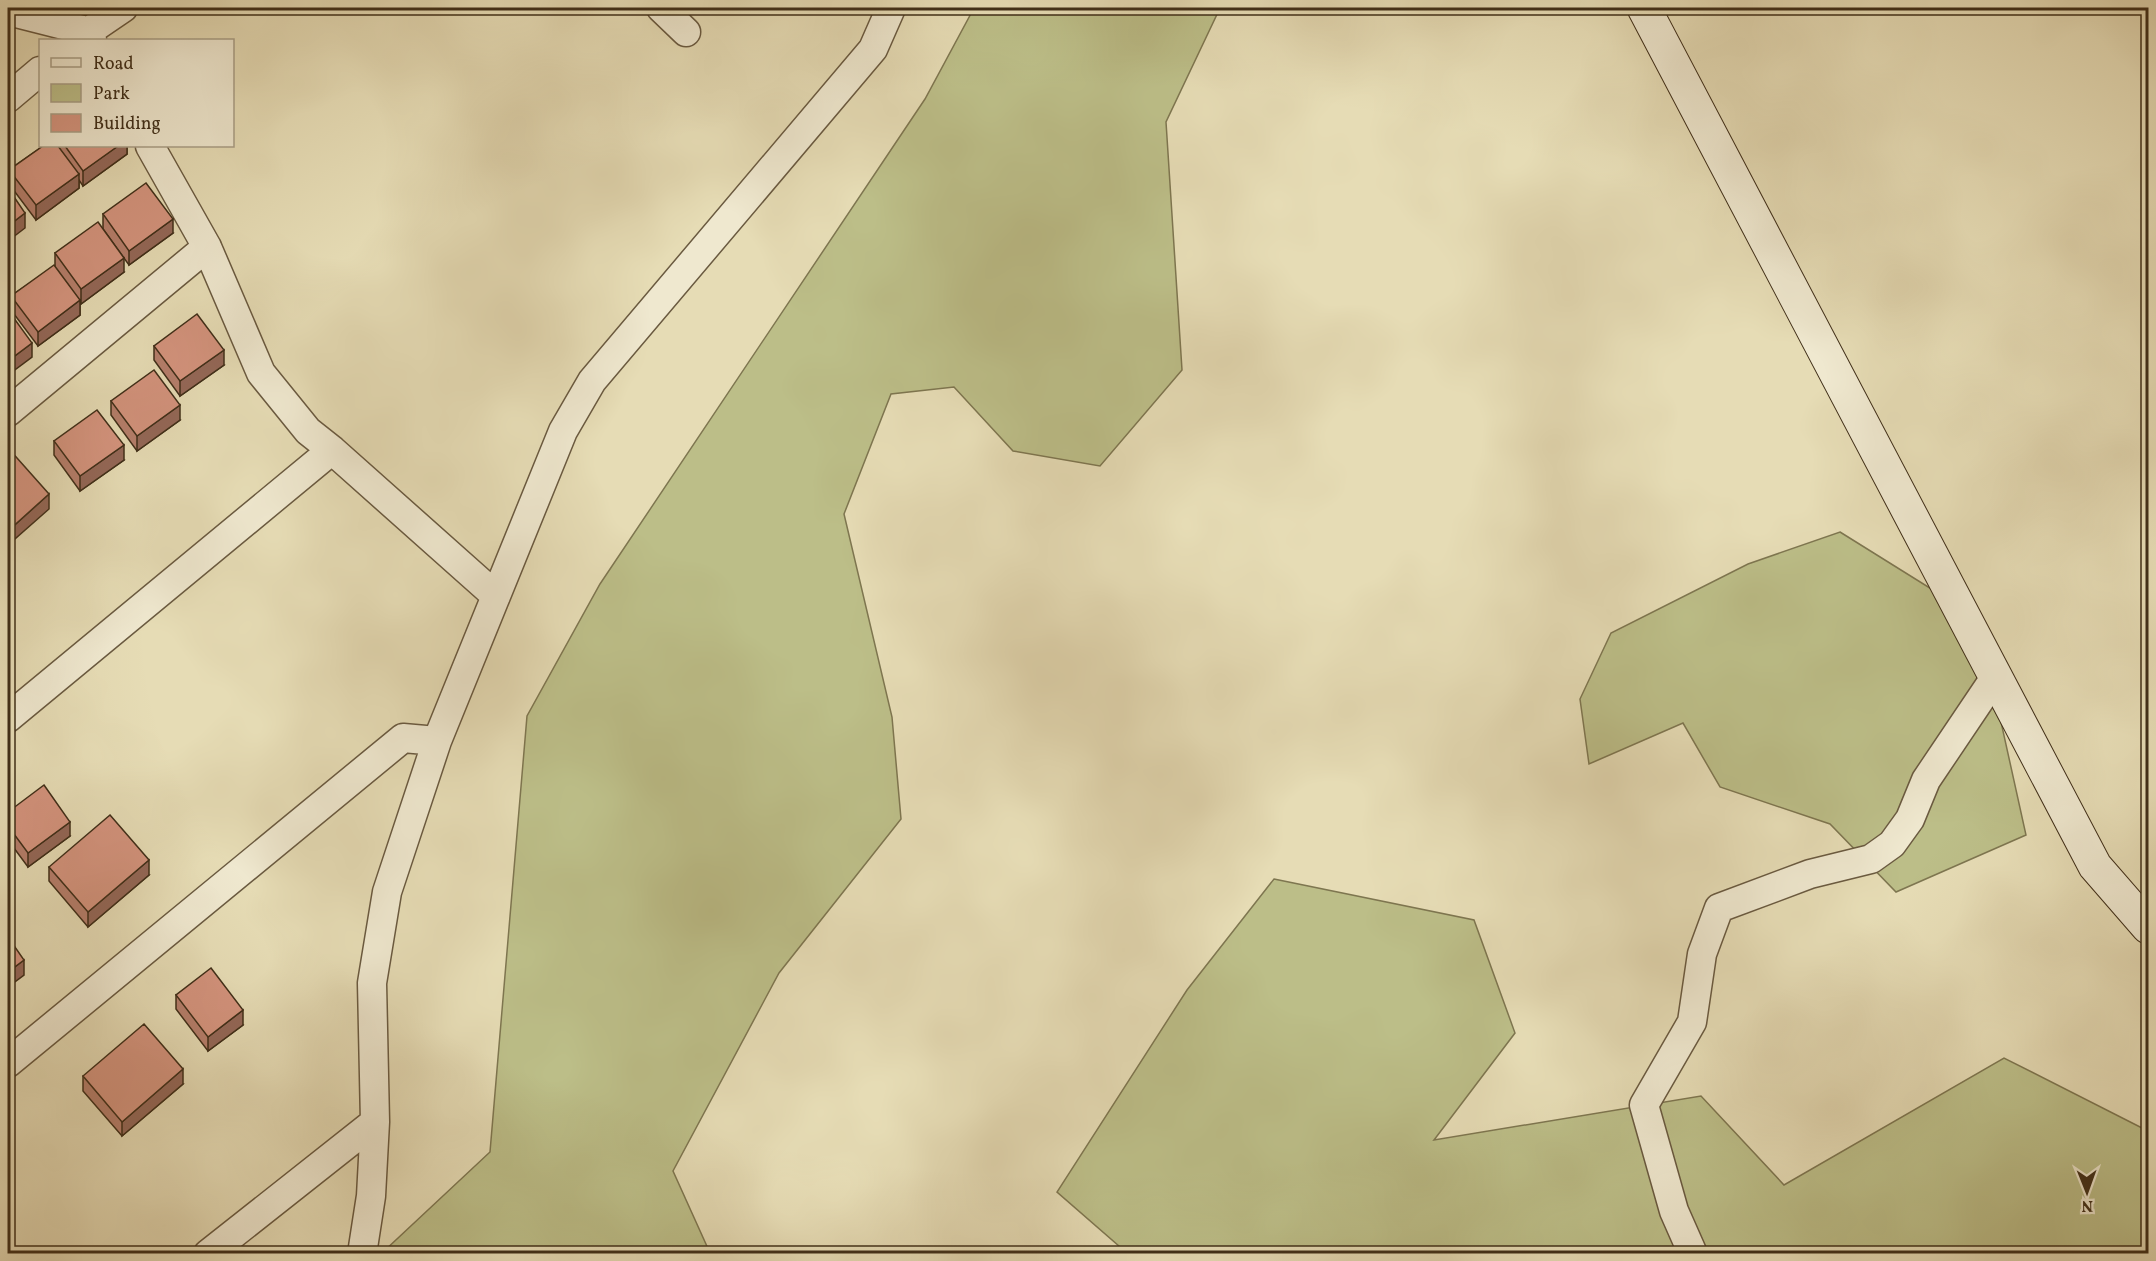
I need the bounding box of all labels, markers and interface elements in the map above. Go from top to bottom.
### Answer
legend [39,39,234,147]
text: Road [93,52,134,77]
text: Park [93,82,130,107]
text: Building [93,112,161,137]
north arrow [2057,1162,2117,1222]
text: N [2081,1194,2093,1216]

